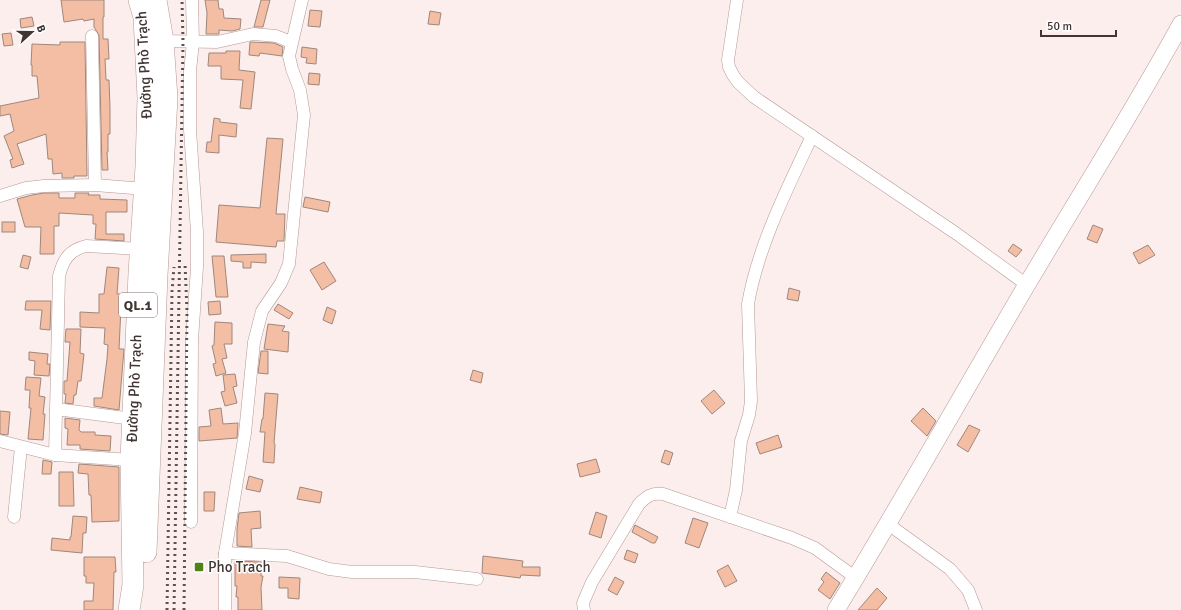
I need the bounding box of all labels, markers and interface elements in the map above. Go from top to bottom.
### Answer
street label: Đường Phò Trạch [132,11,156,119]
north arrow [12,12,52,52]
scale bar [1041,12,1116,38]
text: 50 m [1047,19,1072,34]
text: B [34,23,48,34]
road number: QL.1 [119,293,157,317]
street label: Đường Phò Trạch [123,334,145,443]
place label: Pho Trach [208,558,271,576]
marker: Pho Trach [193,561,205,573]

